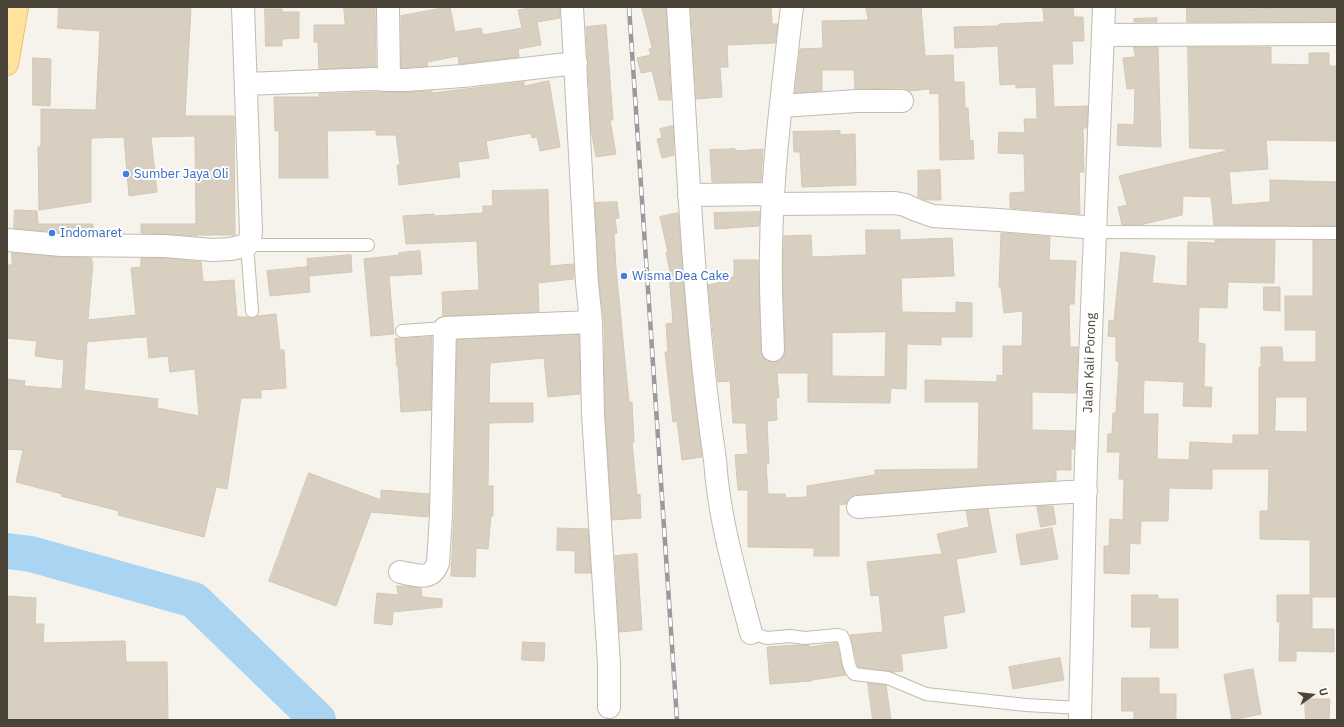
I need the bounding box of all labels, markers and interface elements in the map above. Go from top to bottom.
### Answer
place label: Sumber Jaya Oli [134,166,229,182]
marker: Sumber Jaya Oli [121,169,131,179]
place label: Indomaret [60,225,122,241]
marker: Indomaret [47,228,57,238]
place label: Wisma Dea Cake [632,268,729,284]
marker: Wisma Dea Cake [619,271,629,281]
street label: Jalan Kali Porong [1080,313,1100,413]
north arrow [1292,675,1332,715]
text: U [1316,686,1331,697]

